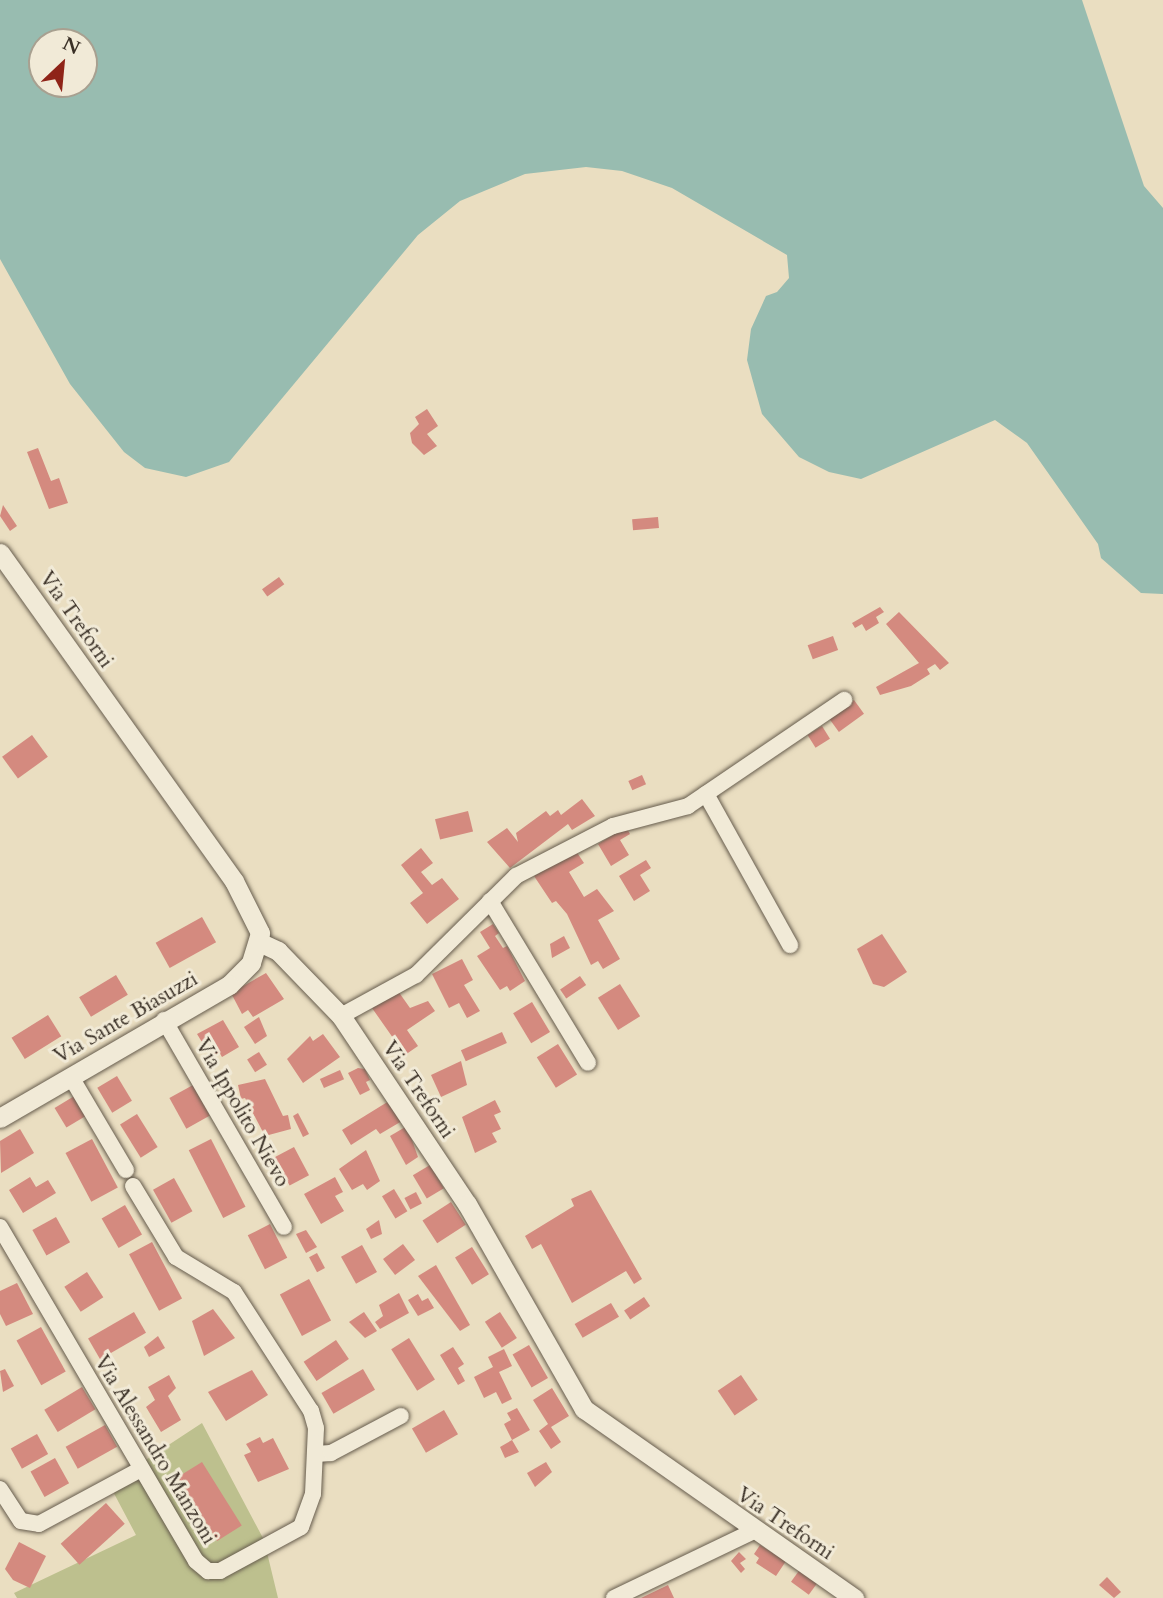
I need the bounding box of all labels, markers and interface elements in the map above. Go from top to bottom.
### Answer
north arrow [28,28,98,98]
text: N [58,31,84,61]
street label: Via Treforni [34,567,118,673]
street label: Via Sante Biasuzzi [50,967,202,1069]
street label: Via Ippolito Nievo [189,1034,295,1192]
street label: Via Treforni [376,1037,460,1143]
street label: Via Alessandro Manzoni [89,1351,221,1549]
street label: Via Treforni [732,1482,838,1566]

